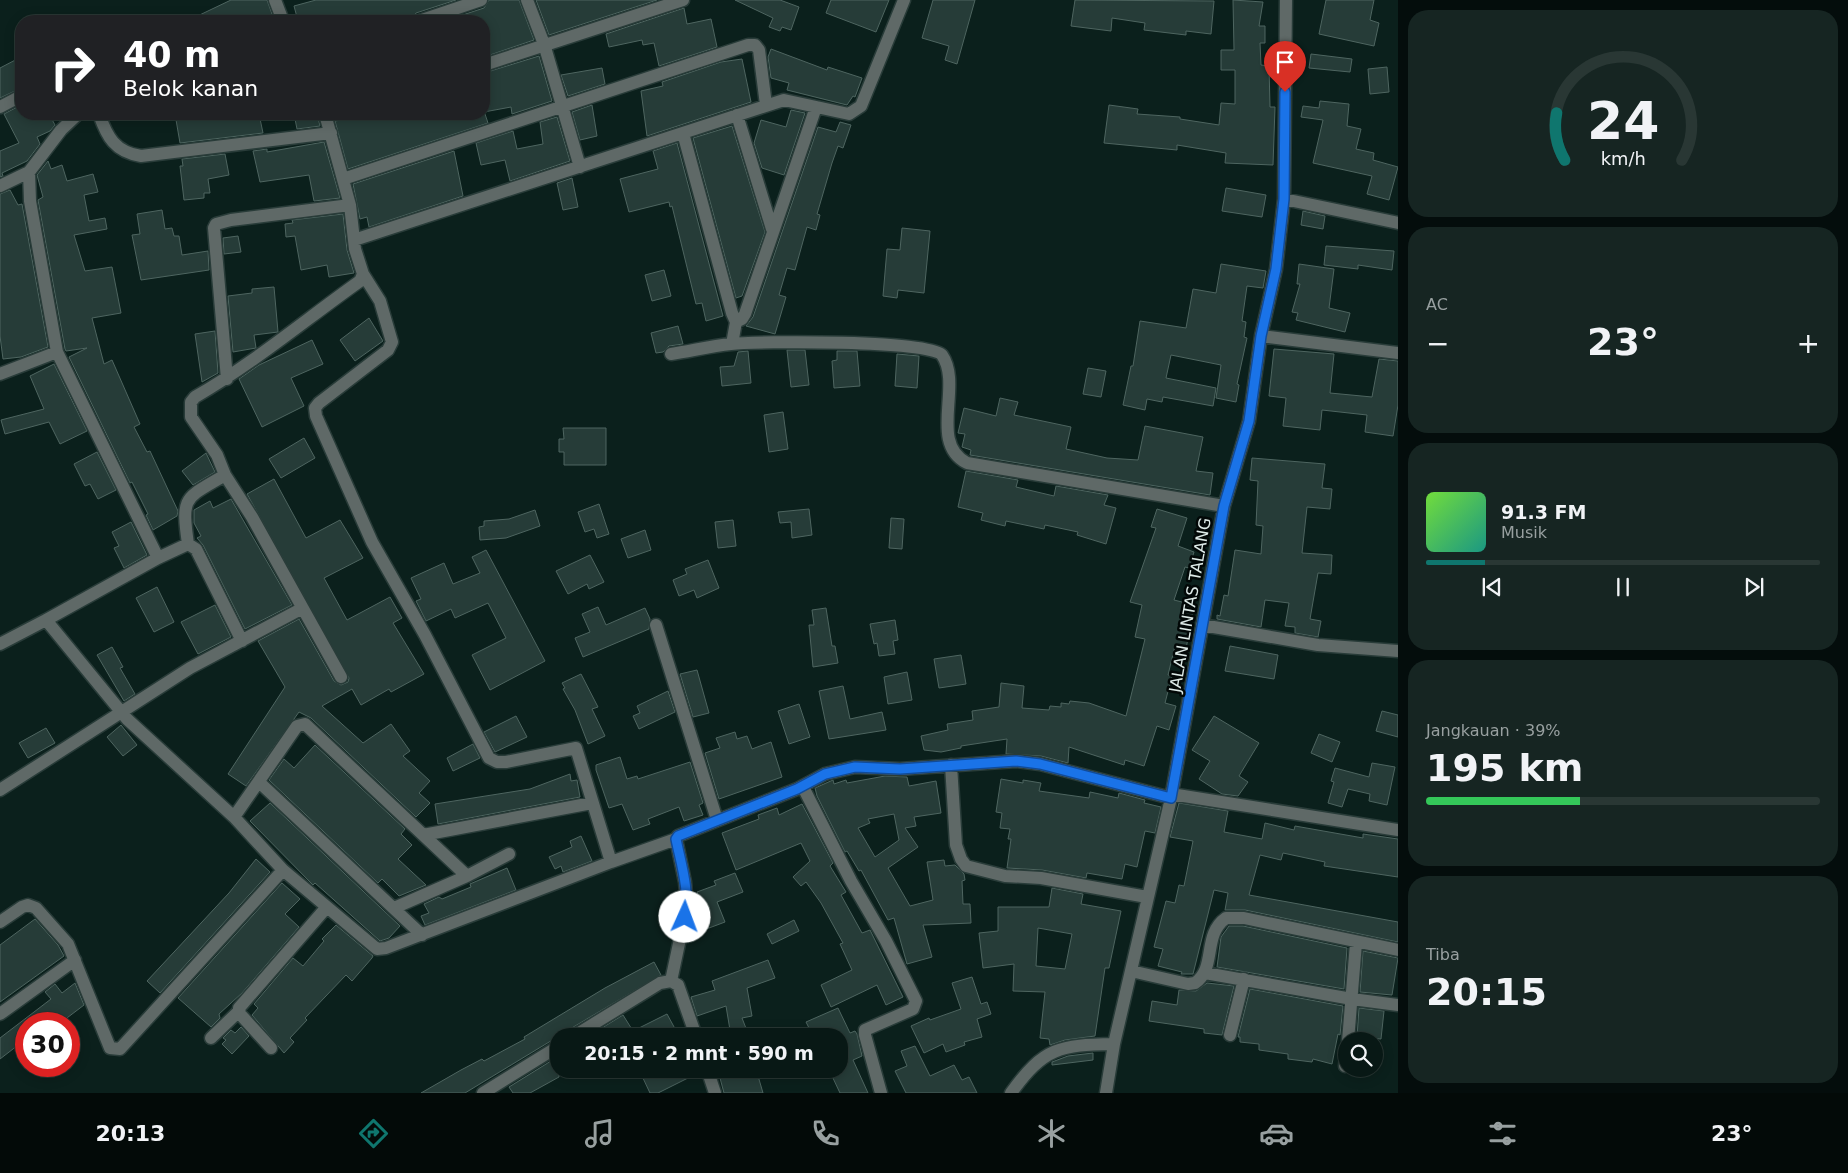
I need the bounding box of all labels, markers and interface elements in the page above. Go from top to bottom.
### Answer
icon: right [40,35,105,100]
text: 40 m [123,35,220,75]
pin [1264,41,1306,92]
icon: arrive [1271,48,1299,76]
text: Belok kanan [123,76,258,101]
text: 24 [1587,91,1659,151]
text: km/h [1600,148,1646,169]
text: AC [1426,295,1448,314]
text: 23° [1587,320,1659,364]
text: − [1426,327,1449,360]
text: + [1797,327,1820,360]
text: 91.3 FM [1501,501,1586,523]
street label: JALAN LINTAS TALANG [1165,516,1215,695]
text: Musik [1501,523,1547,542]
icon: previous [1478,573,1506,601]
icon: pause [1609,573,1637,601]
icon: next [1740,573,1768,601]
text: Jangkauan · 39% [1426,721,1561,740]
text: 195 km [1426,746,1583,790]
position arrow [658,890,710,942]
text: Tiba [1426,945,1460,964]
text: 20:15 [1426,970,1547,1014]
speed limit sign: 30 [15,1012,80,1077]
map controls [1338,1032,1383,1077]
button: search [1338,1032,1383,1077]
text: 20:15 · 2 mnt · 590 m [584,1042,814,1064]
icon: directions [356,1116,391,1151]
icon: music [582,1116,617,1151]
icon: phone [808,1116,843,1151]
icon: climate [1034,1116,1069,1151]
icon: car [1259,1116,1294,1151]
icon: filters [1485,1116,1520,1151]
text: 20:13 [95,1121,165,1146]
text: 23° [1711,1121,1753,1146]

